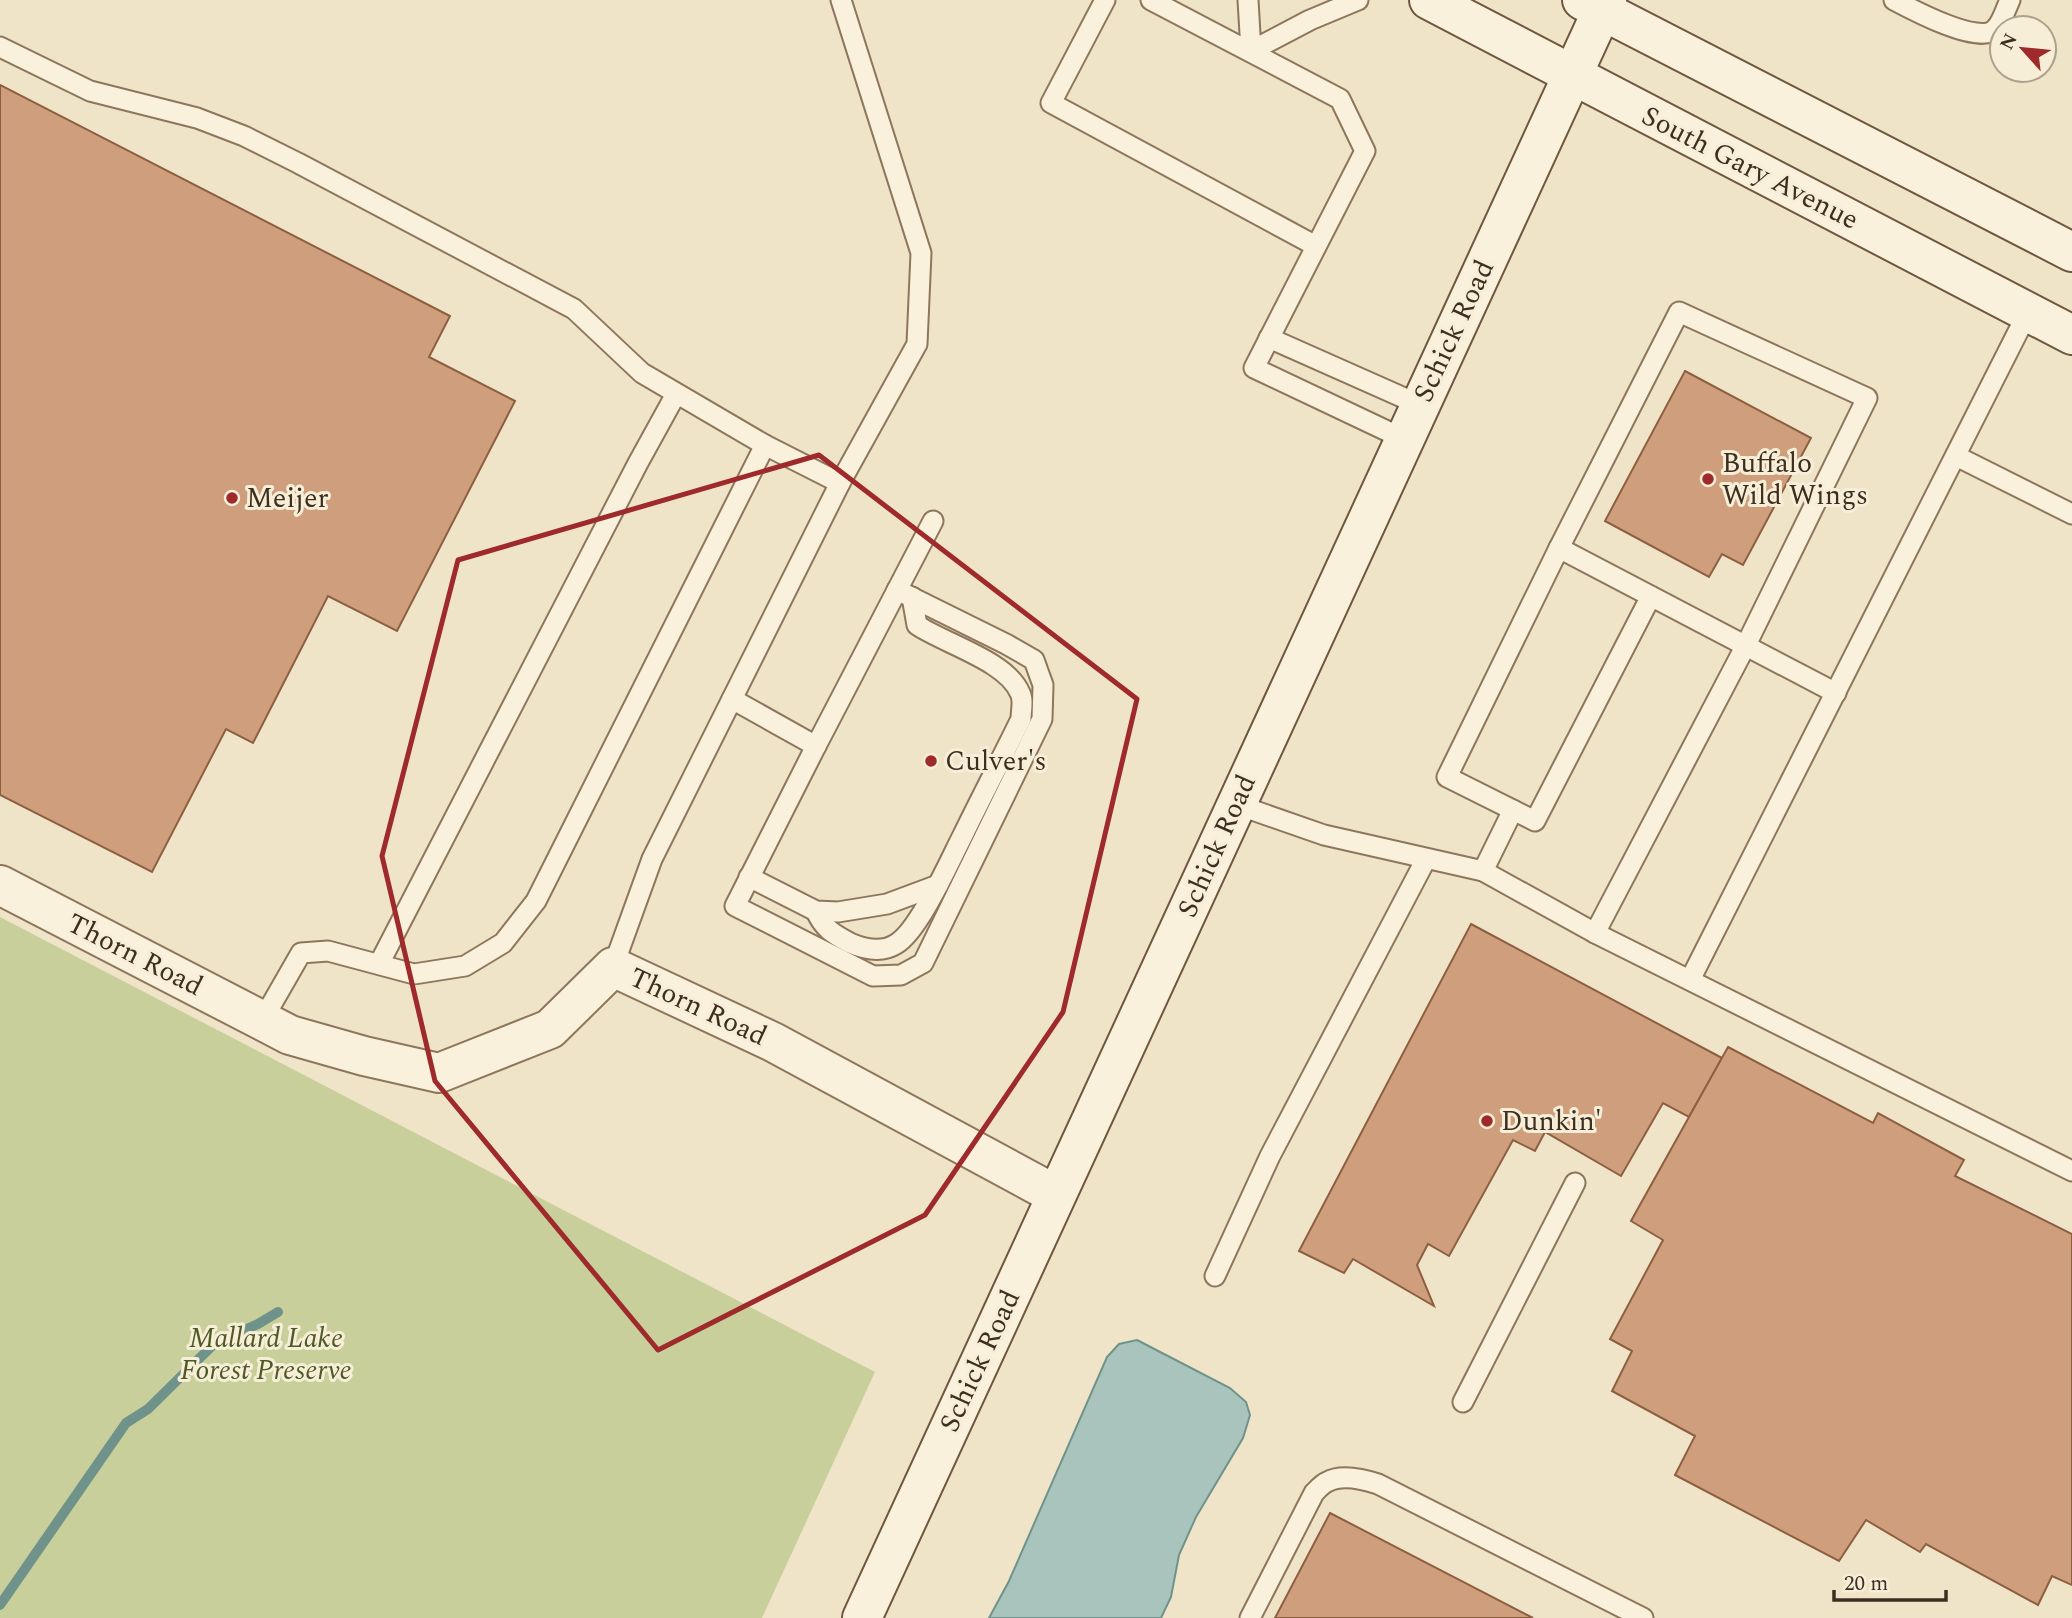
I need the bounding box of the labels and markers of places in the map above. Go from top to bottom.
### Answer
place label: Buffalo Wild Wings [1722,442,1868,517]
marker: Buffalo Wild Wings [1700,471,1716,487]
place label: Meijer [246,477,329,520]
marker: Meijer [224,490,240,506]
place label: Culver's [945,740,1046,783]
marker: Culver's [923,753,939,769]
place label: Dunkin' [1501,1100,1602,1143]
marker: Dunkin' [1479,1113,1495,1129]

